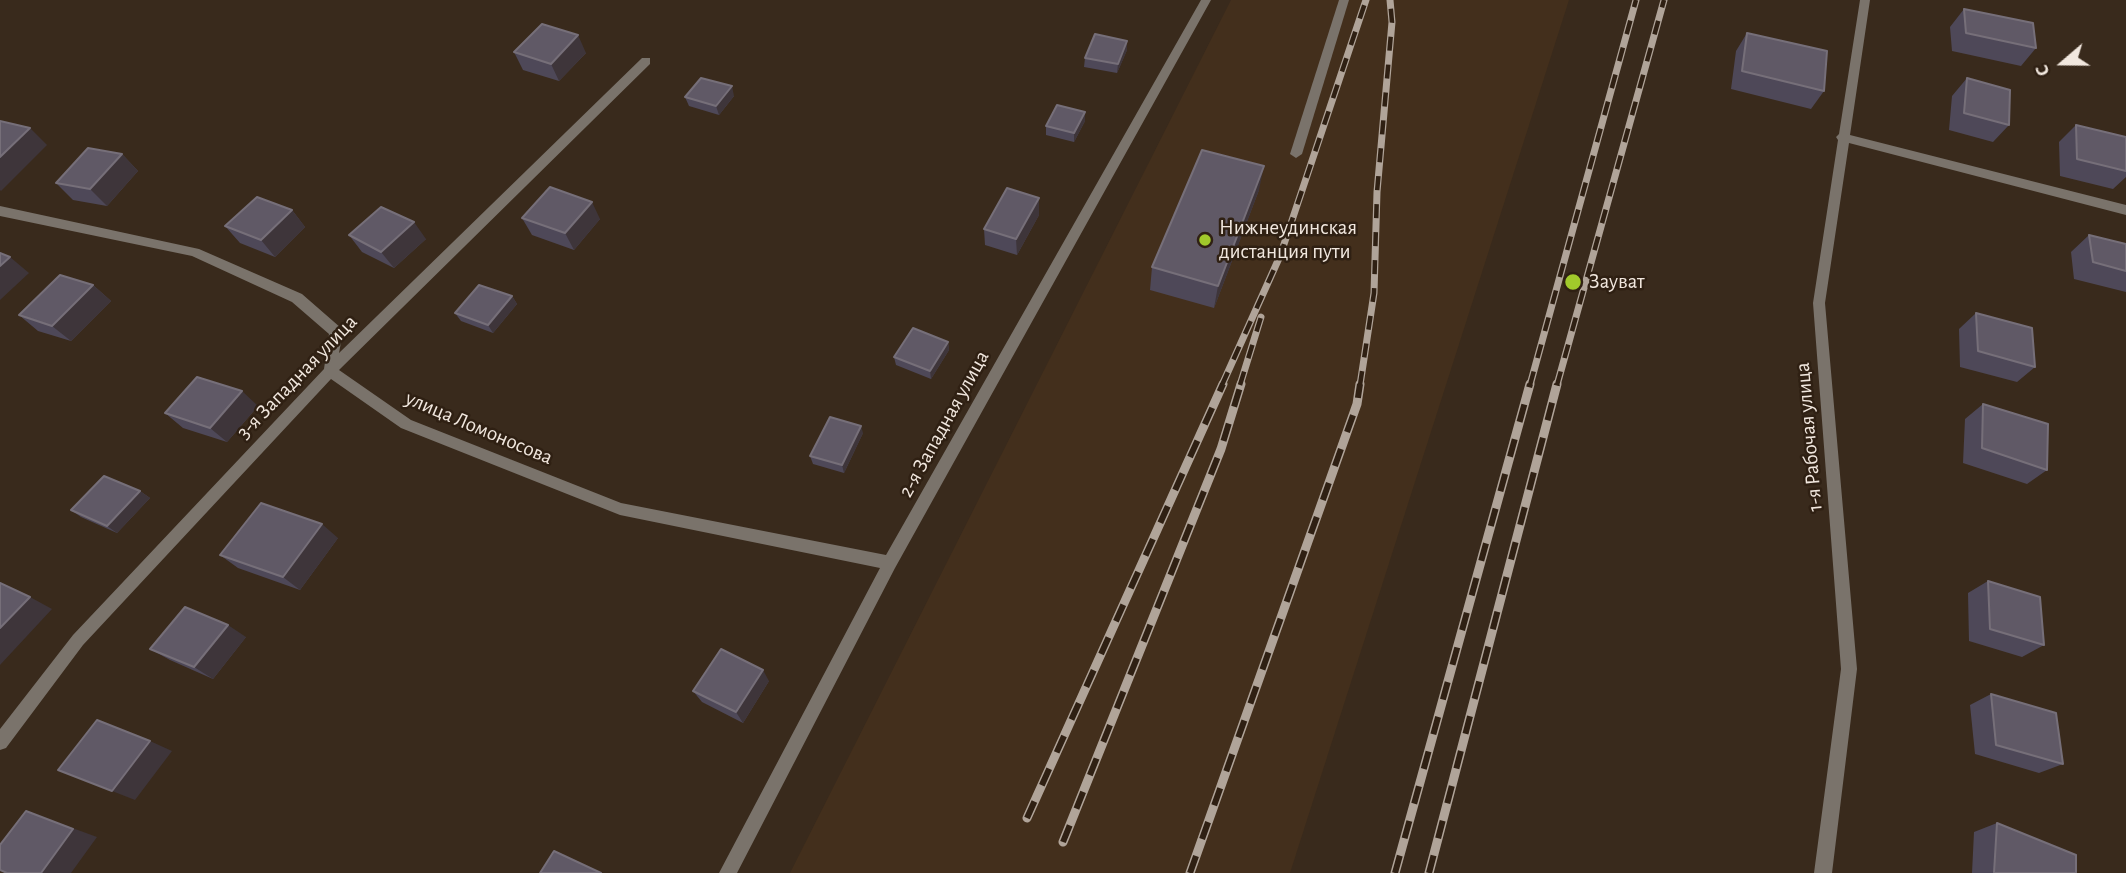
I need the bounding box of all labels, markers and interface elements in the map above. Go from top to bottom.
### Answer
north arrow [2028,28,2098,98]
text: С [2032,62,2054,79]
place label: Нижнеудинская дистанция пути [1219,215,1357,265]
marker: Нижнеудинская дистанция пути [1197,232,1213,248]
place label: Зауват [1589,269,1645,295]
marker: Зауват [1563,272,1583,292]
street label: 3-я Западная улица [231,310,363,444]
street label: 2-я Западная улица [893,346,995,502]
street label: 1-я Рабочая улица [1790,361,1828,513]
street label: улица Ломоносова [402,386,556,470]

